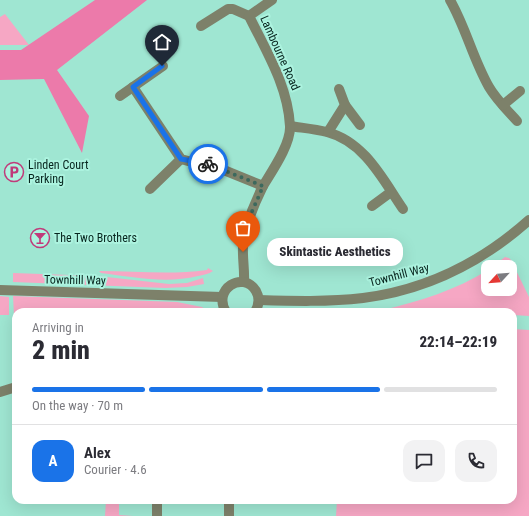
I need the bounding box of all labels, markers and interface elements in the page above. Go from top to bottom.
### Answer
street label: Lambourne Road [257,14,303,93]
pin [145,25,179,66]
icon: home [151,31,173,53]
courier [188,144,228,184]
icon: bike [197,153,219,175]
place label: Linden Court Parking [28,158,89,186]
parking icon: Linden Court Parking [3,161,25,183]
pin [226,211,260,252]
icon: bag [232,217,254,239]
bar icon: The Two Brothers [29,227,51,249]
place label: The Two Brothers [54,231,137,245]
callout: Skintastic Aesthetics [267,238,403,266]
text: Skintastic Aesthetics [279,244,391,259]
street label: Townhill Way [367,260,431,290]
north arrow [481,260,517,296]
map controls [481,260,517,296]
street label: Townhill Way [44,272,106,288]
text: Arriving in [32,320,84,335]
text: 22:14–22:19 [419,333,497,351]
text: 2 min [32,335,90,365]
text: On the way · 70 m [32,398,123,413]
button: chat [403,440,445,482]
button: phone [455,440,497,482]
text: Alex [84,444,111,462]
text: A [49,452,57,470]
text: Courier · 4.6 [84,462,147,477]

